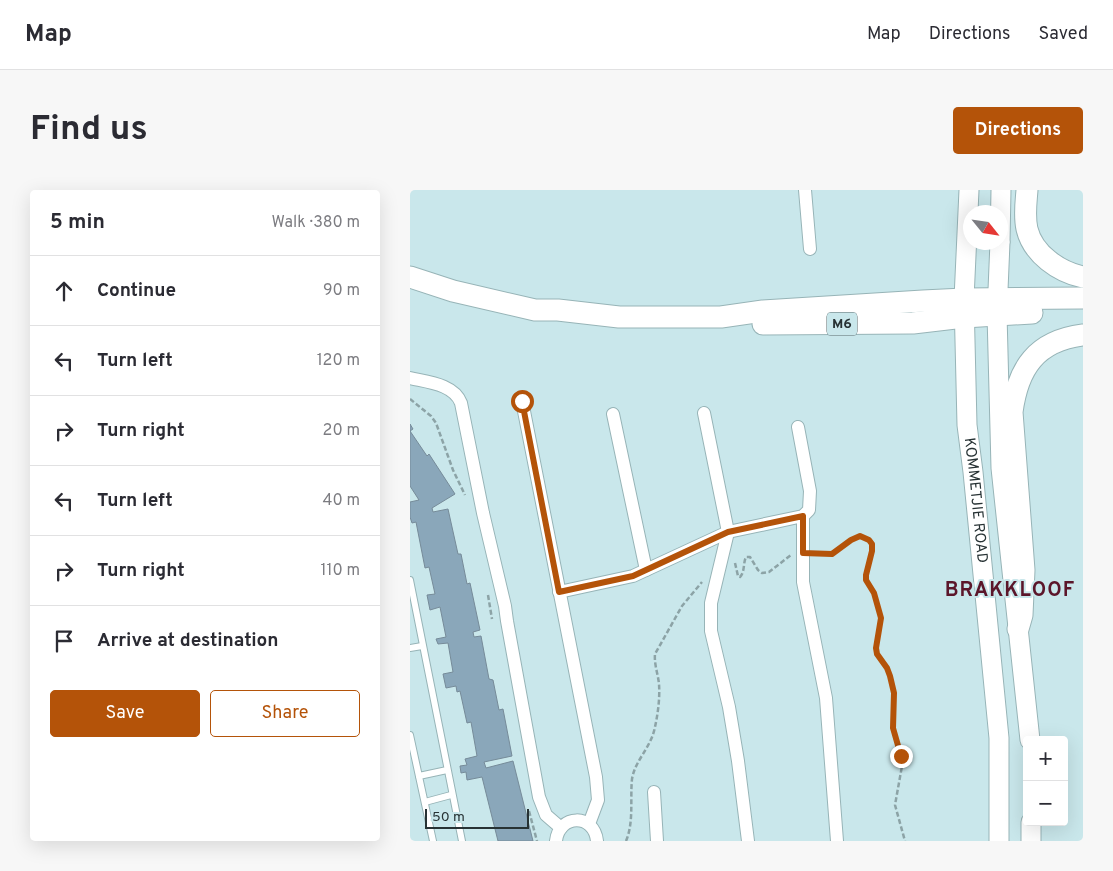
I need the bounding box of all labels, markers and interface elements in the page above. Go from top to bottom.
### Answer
text: Map [25,20,72,50]
text: Map [867,23,901,46]
text: Directions [929,23,1011,46]
text: Saved [1039,23,1088,46]
button: Directions [953,107,1083,154]
text: Find us [30,108,148,152]
north arrow [963,205,1008,250]
text: 5 min [50,209,105,236]
text: Walk · 380 m [272,213,360,233]
icon: ahead [50,277,78,305]
text: Continue [97,279,176,303]
text: 90 m [323,281,360,301]
road number: M6 [827,312,857,336]
icon: left [50,347,78,375]
text: Turn left [97,349,173,373]
text: 120 m [317,351,360,371]
route start [511,390,534,413]
icon: right [50,417,78,445]
text: Turn right [97,419,185,443]
text: 20 m [323,421,360,441]
street label: KOMMETJIE ROAD [959,437,991,564]
icon: left [50,487,78,515]
text: Turn left [97,489,173,513]
text: 40 m [322,491,360,511]
icon: right [50,557,78,585]
text: Turn right [97,559,185,583]
text: 110 m [320,561,360,581]
district label: BRAKKLOOF [945,578,1075,604]
icon: arrive [50,627,78,655]
text: Arrive at destination [97,629,278,653]
button: Save [50,690,200,737]
button: Share [210,690,360,737]
map controls [1023,736,1068,826]
button: + [1023,736,1068,781]
route end [890,745,913,768]
button: − [1023,781,1068,826]
scale bar [425,806,529,829]
text: 50 m [432,809,465,826]

